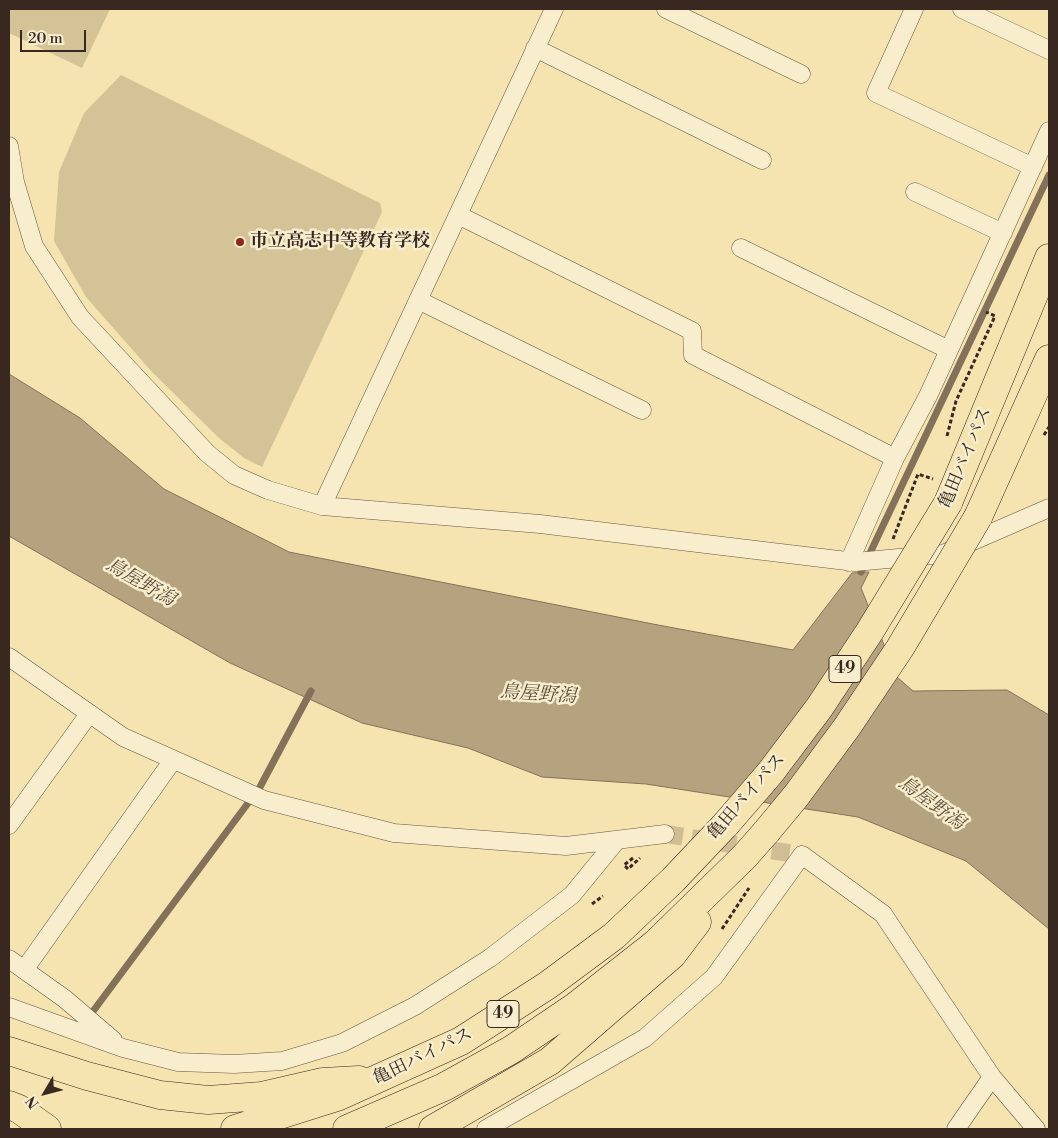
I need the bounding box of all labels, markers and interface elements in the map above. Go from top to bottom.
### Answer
scale bar [22,20,89,52]
text: 20 m [28,29,63,48]
place label: 市立高志中等教育学校 [250,231,430,253]
marker: 市立高志中等教育学校 [234,236,246,248]
street label: 亀田バイパス [935,404,997,512]
water label: 鳥屋野潟 [101,554,179,612]
road number: 49 [829,656,861,682]
water label: 鳥屋野潟 [499,681,577,709]
street label: 亀田バイパス [703,749,791,845]
water label: 鳥屋野潟 [894,772,968,836]
road number: 49 [487,1001,519,1028]
street label: 亀田バイパス [370,1024,476,1090]
north arrow [20,1068,70,1118]
text: N [23,1092,44,1112]

